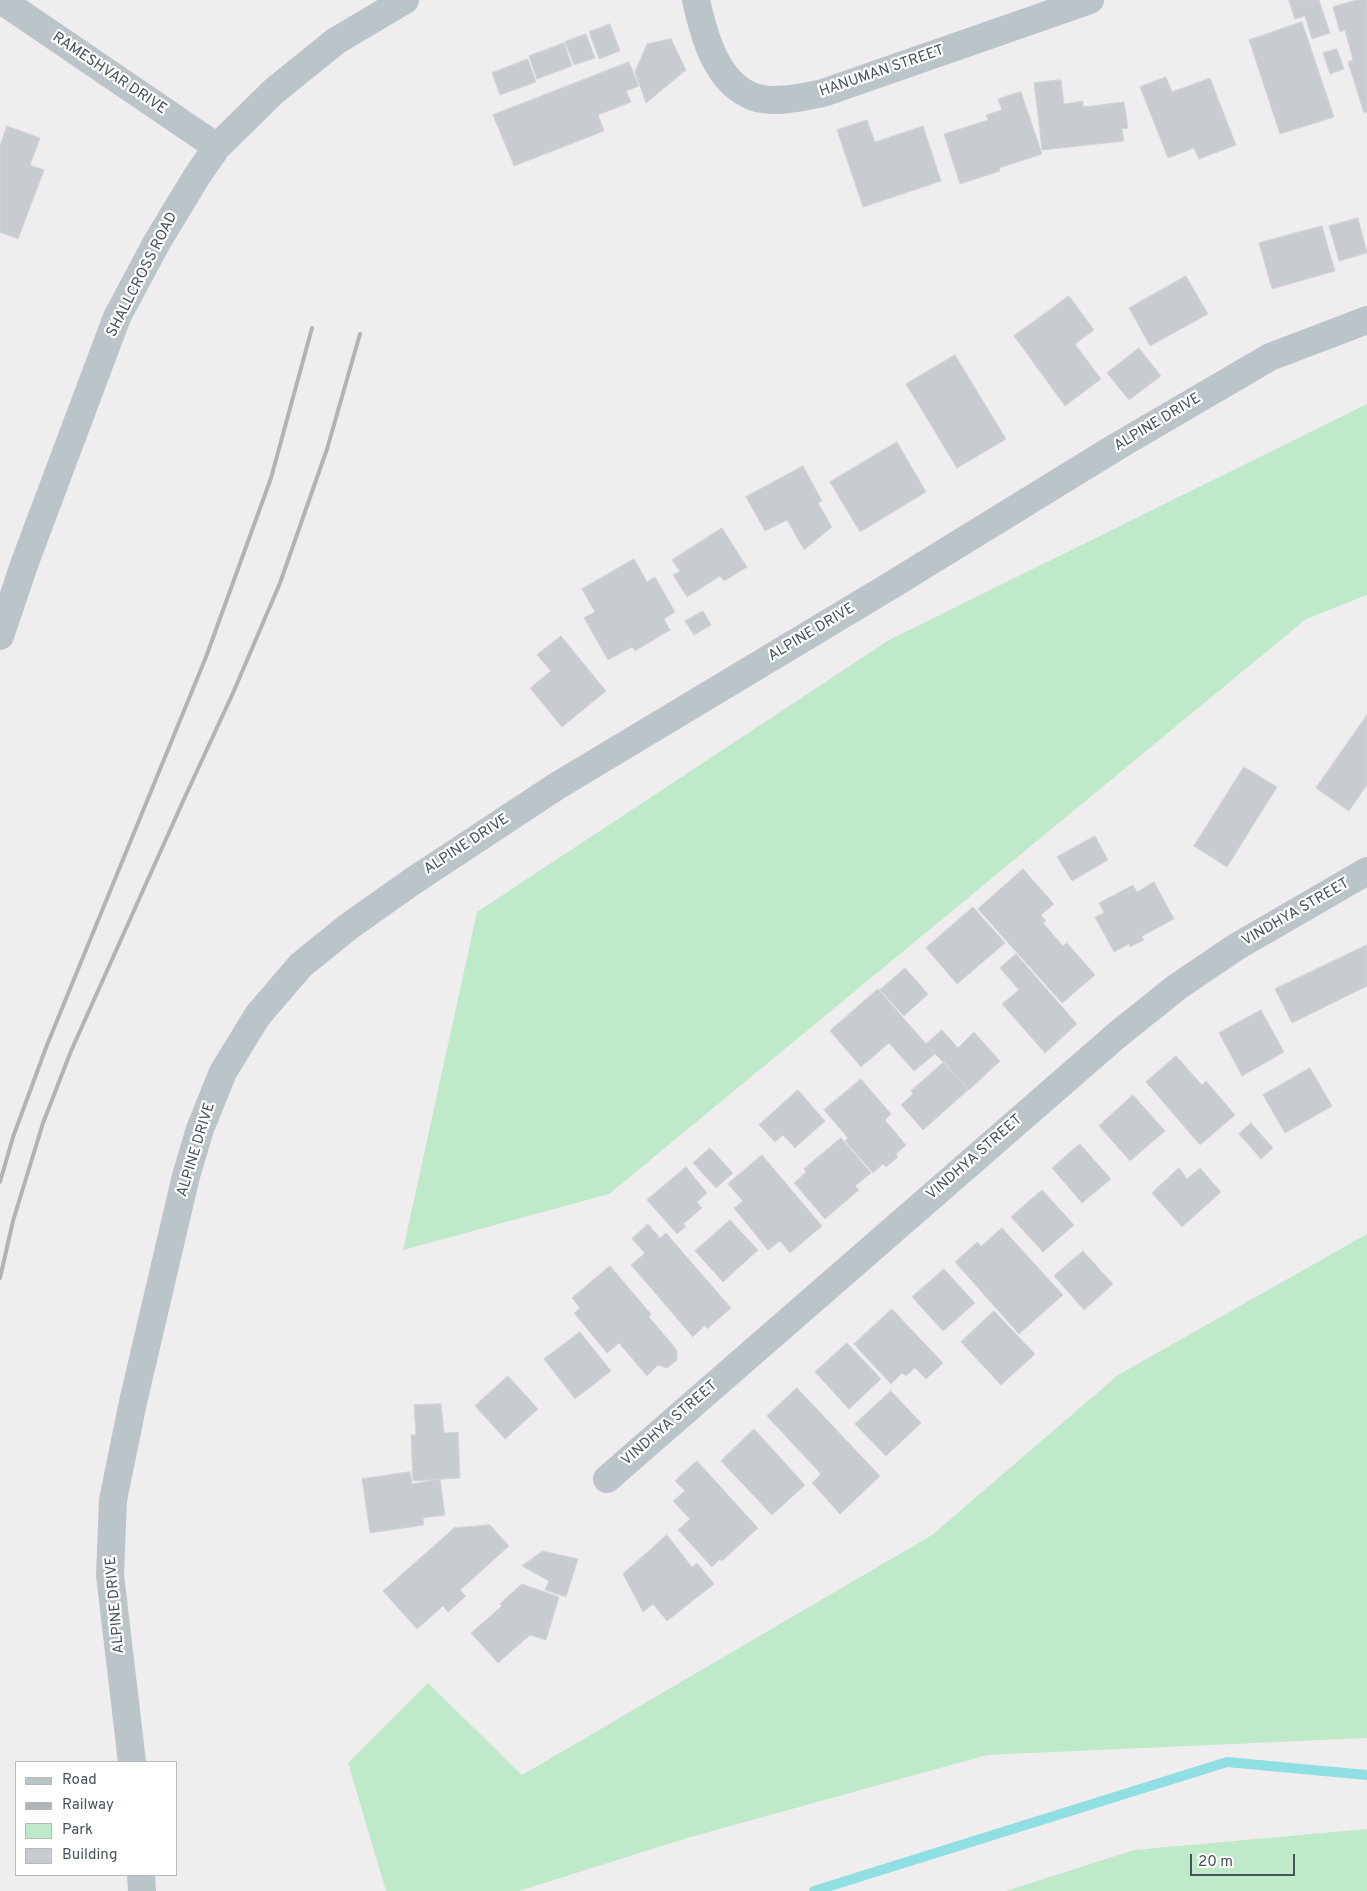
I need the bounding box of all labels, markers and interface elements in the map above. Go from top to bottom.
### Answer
street label: RAMESHVAR DRIVE [48,29,170,119]
street label: HANUMAN STREET [817,42,947,102]
street label: SHALLCROSS ROAD [104,209,182,341]
street label: ALPINE DRIVE [1111,390,1205,456]
street label: ALPINE DRIVE [765,600,859,666]
street label: ALPINE DRIVE [421,811,513,879]
street label: VINDHYA STREET [1239,875,1353,951]
street label: ALPINE DRIVE [174,1101,220,1199]
street label: VINDHYA STREET [924,1112,1026,1204]
street label: VINDHYA STREET [619,1378,721,1470]
street label: ALPINE DRIVE [103,1556,129,1654]
legend [15,1761,178,1876]
text: Road [62,1771,97,1790]
text: Railway [62,1796,114,1815]
text: Park [62,1821,93,1840]
scale bar [1192,1844,1297,1876]
text: Building [62,1846,117,1865]
text: 20 m [1198,1853,1233,1872]

